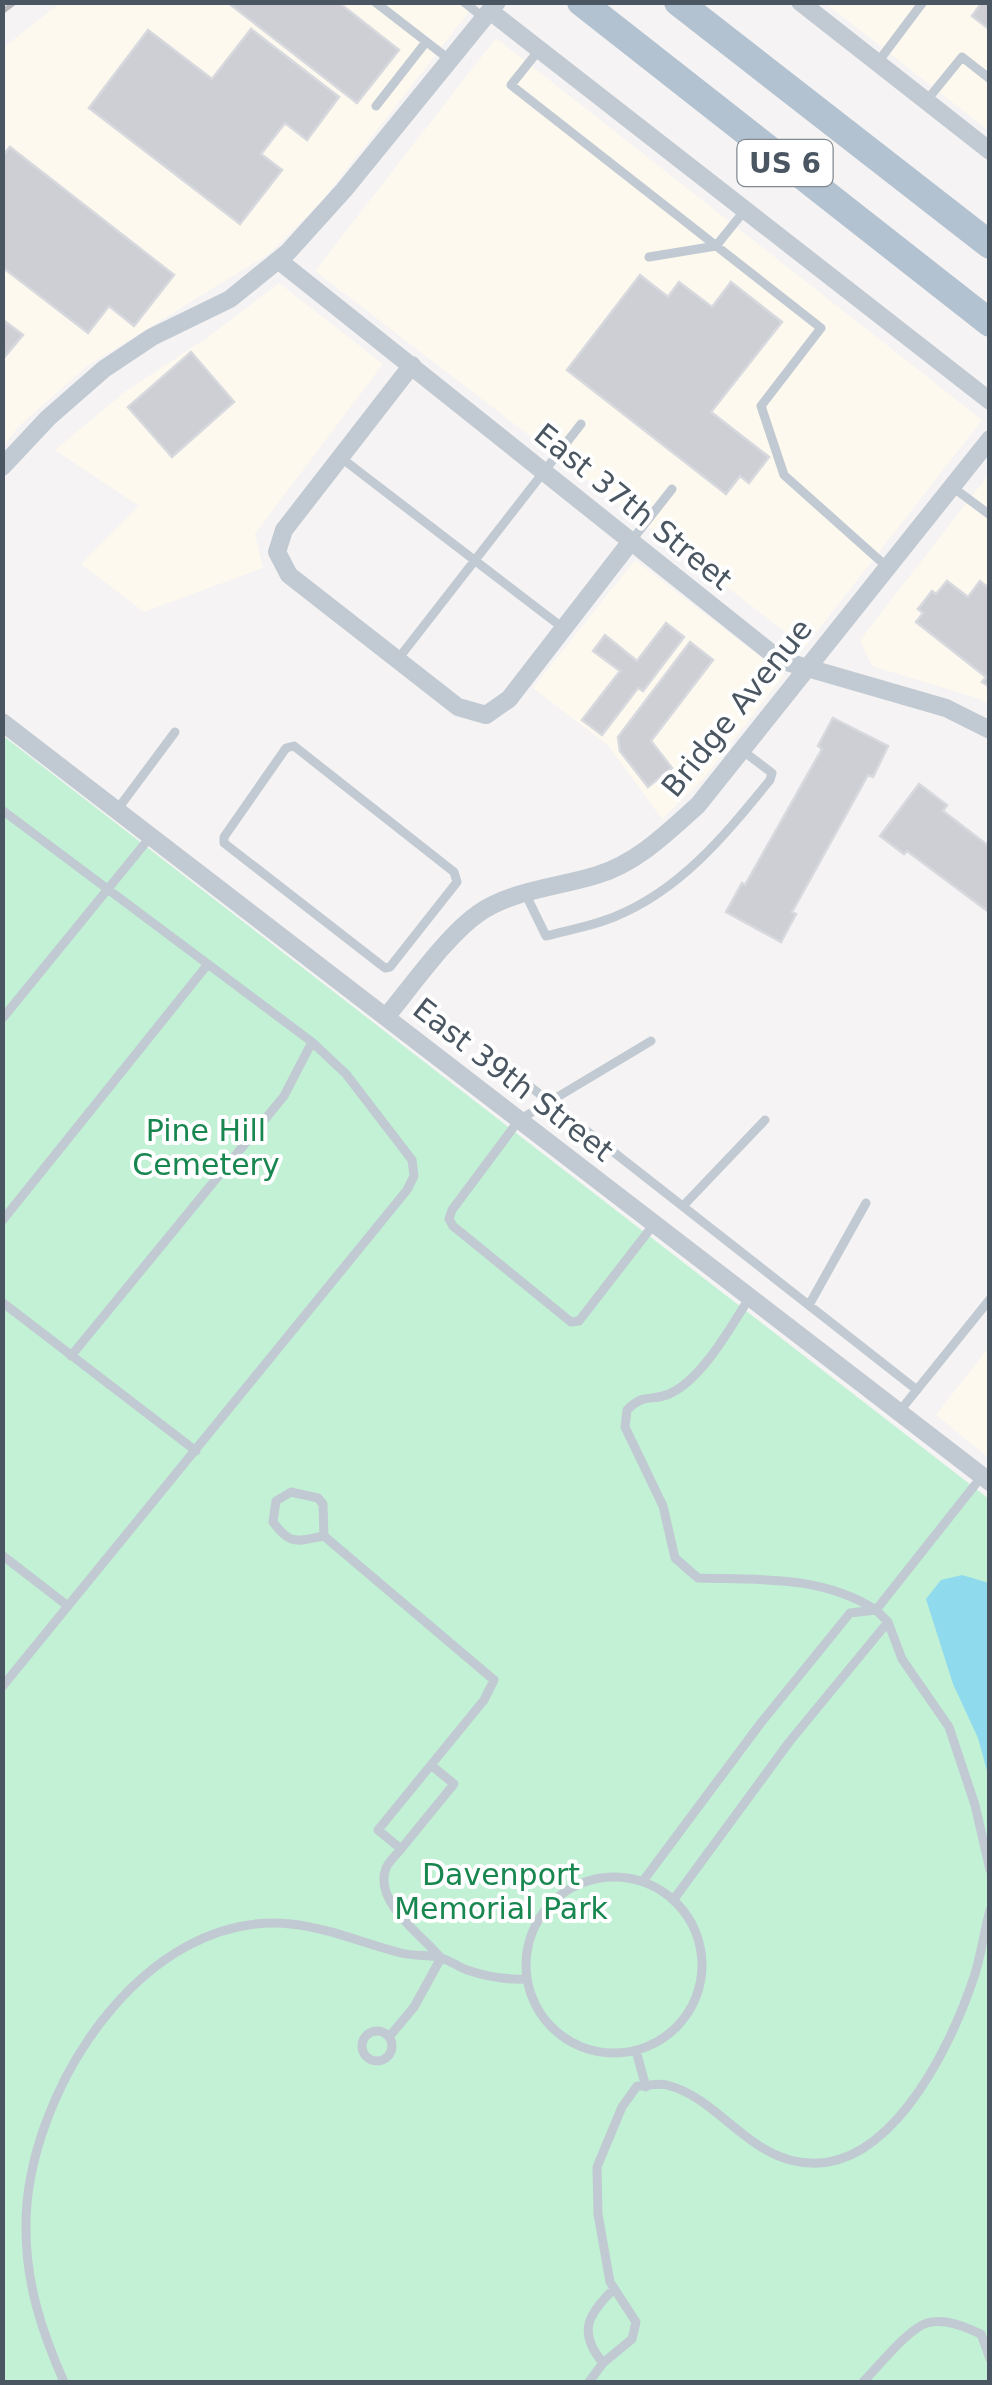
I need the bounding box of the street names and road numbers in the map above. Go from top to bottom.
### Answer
road number: US 6 [738,140,832,186]
street label: East 37th Street [528,416,739,597]
street label: Bridge Avenue [654,612,819,804]
street label: East 39th Street [406,991,620,1169]

